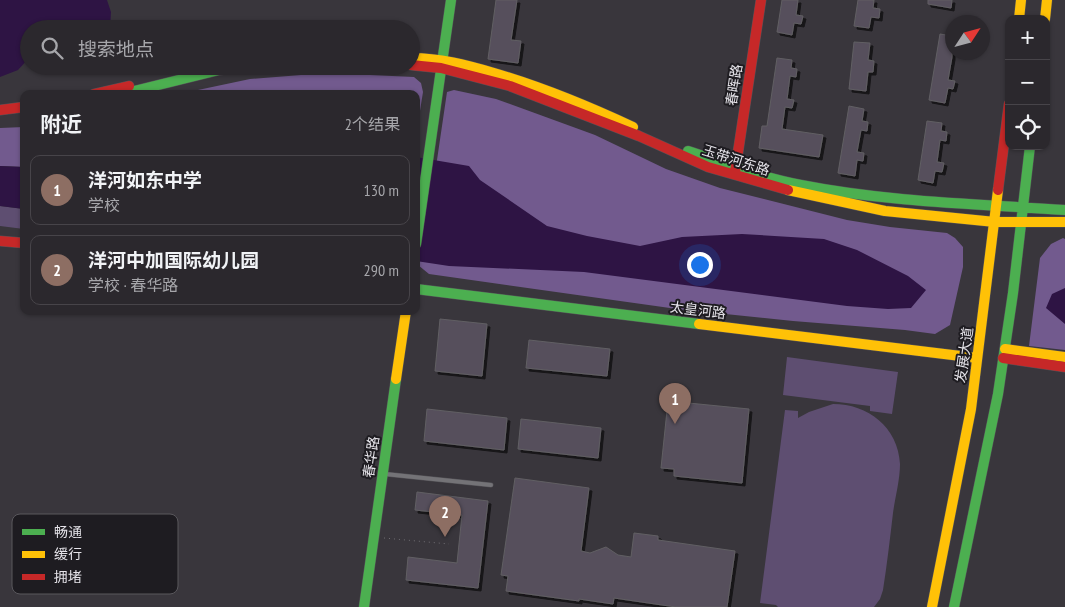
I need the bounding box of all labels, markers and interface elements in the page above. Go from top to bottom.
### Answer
north arrow [945,15,990,60]
map controls [1005,15,1050,150]
button: + [1005,15,1050,60]
search box [20,20,420,75]
icon: search [38,34,66,62]
text: 搜索地点 [78,37,154,61]
button: − [1005,60,1050,105]
street label: 春晖路 [722,63,746,107]
button: locate [1005,105,1050,150]
text: 附近 [40,111,82,138]
text: 2个结果 [345,114,400,134]
street label: 玉带河东路 [700,141,772,179]
text: 洋河如东中学 [88,168,202,192]
text: 1 [53,180,61,200]
text: 130 m [364,180,399,200]
text: 学校 [88,195,120,215]
text: 洋河中加国际幼儿园 [88,248,259,272]
your location [687,252,713,278]
text: 2 [53,260,61,280]
text: 290 m [364,260,399,280]
text: 学校 · 春华路 [88,275,178,295]
street label: 太皇河路 [669,298,727,322]
street label: 发展大道 [951,326,977,384]
pin: 1 [659,383,691,424]
street label: 春华路 [359,435,383,479]
pin: 2 [429,496,461,537]
legend [12,514,178,594]
text: 畅通 [54,523,82,541]
text: 缓行 [54,545,82,563]
text: 拥堵 [54,568,82,586]

